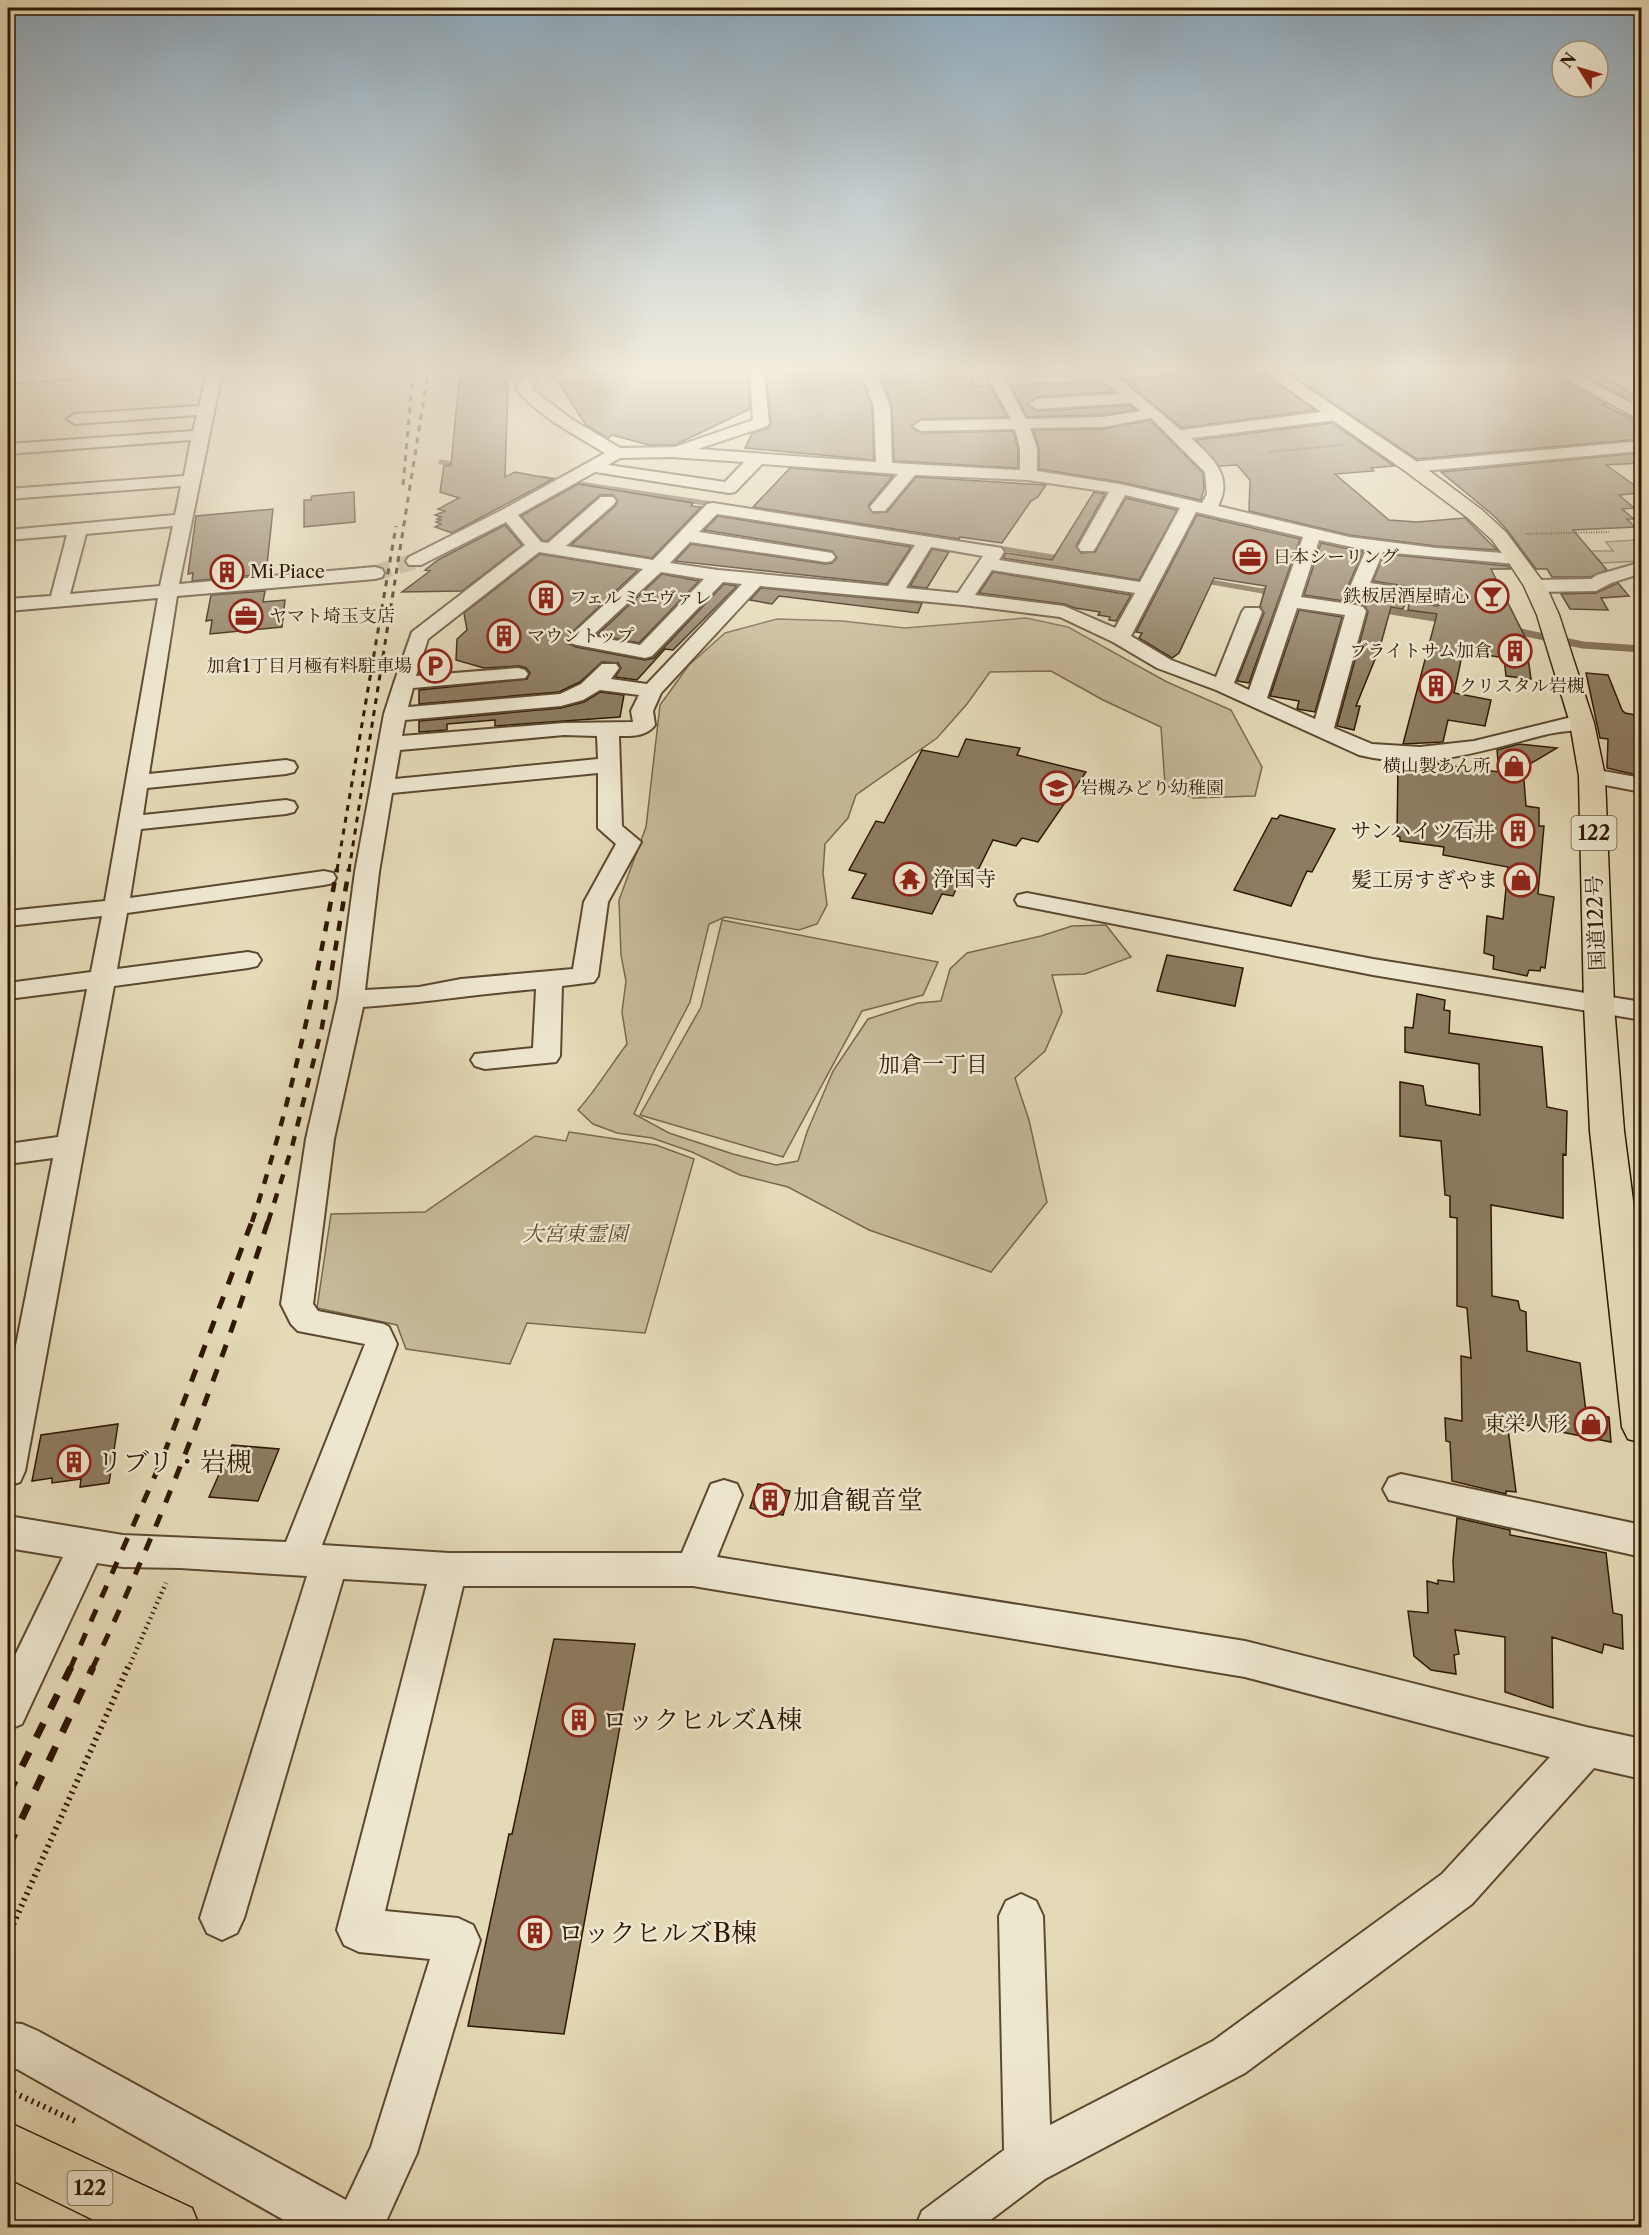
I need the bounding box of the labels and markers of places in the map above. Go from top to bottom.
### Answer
office icon: 日本シーリング [1232,539,1268,575]
place label: 日本シーリング [1273,546,1399,568]
building icon: Mi Piace [209,554,245,590]
place label: Mi Piace [250,561,325,583]
bar icon: 鉄板居酒屋晴心 [1474,578,1510,614]
building icon: フェルミエヴァレ [528,580,564,616]
place label: 鉄板居酒屋晴心 [1343,585,1469,607]
place label: フェルミエヴァレ [569,587,712,609]
office icon: ヤマト埼玉支店 [228,598,264,634]
place label: ヤマト埼玉支店 [269,605,395,627]
building icon: マウントップ [486,618,522,654]
place label: マウントップ [527,625,634,647]
building icon: ブライトサム加倉 [1497,633,1533,669]
place label: ブライトサム加倉 [1349,640,1492,662]
parking icon: 加倉1丁目月極有料駐車場 [417,648,453,684]
place label: 加倉1丁目月極有料駐車場 [206,655,412,677]
building icon: クリスタル岩槻 [1418,668,1454,704]
place label: クリスタル岩槻 [1459,675,1585,697]
shop icon: 横山製あん所 [1496,748,1532,784]
place label: 横山製あん所 [1383,755,1491,777]
school or university icon: 岩槻みどり幼稚園 [1039,770,1075,806]
place label: 岩槻みどり幼稚園 [1080,777,1224,799]
building icon: サンハイツ石井 [1500,813,1536,849]
place label: サンハイツ石井 [1351,818,1495,843]
temple icon: 浄国寺 [892,861,928,897]
shop icon: 髪工房すぎやま [1503,862,1539,898]
place label: 浄国寺 [933,866,996,891]
place label: 髪工房すぎやま [1351,867,1498,892]
shop icon: 東栄人形 [1573,1406,1609,1442]
place label: 東栄人形 [1484,1411,1568,1436]
building icon: リブリ・岩槻 [56,1444,92,1480]
place label: リブリ・岩槻 [97,1446,252,1478]
building icon: 加倉観音堂 [752,1482,788,1518]
place label: 加倉観音堂 [793,1484,923,1516]
building icon: ロックヒルズA棟 [561,1702,597,1738]
place label: ロックヒルズA棟 [602,1704,802,1736]
building icon: ロックヒルズB棟 [517,1915,553,1951]
place label: ロックヒルズB棟 [558,1917,757,1949]

